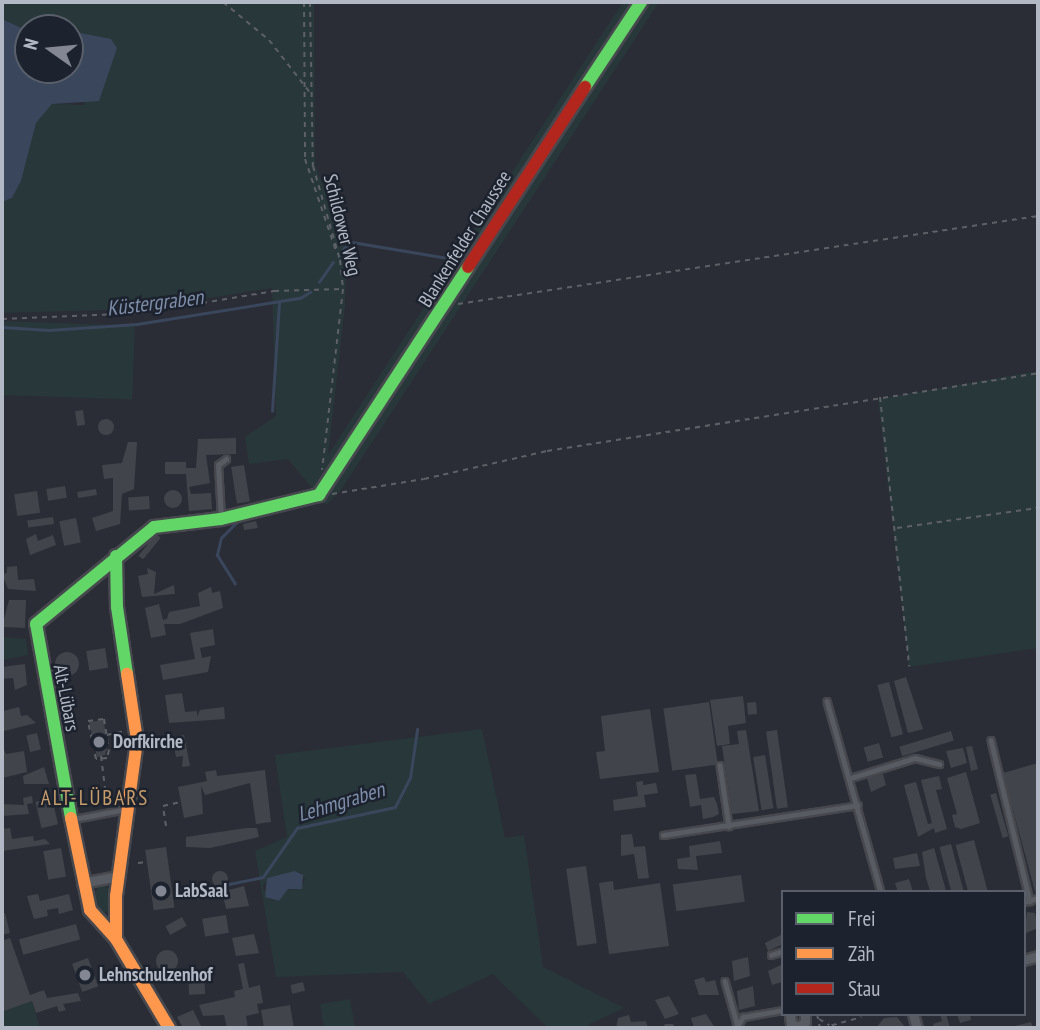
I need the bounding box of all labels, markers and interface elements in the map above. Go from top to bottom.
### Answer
north arrow [14,14,84,84]
text: N [18,36,44,52]
street label: Blankenfelder Chaussee [414,167,516,311]
street label: Schildower Weg [318,172,366,278]
water label: Küstergraben [105,285,205,321]
street label: Alt-Lübars [48,663,84,733]
place label: Dorfkirche [113,731,183,753]
marker: Dorfkirche [91,734,107,750]
water label: Lehmgraben [294,777,388,827]
district label: ALT-LÜBARS [42,785,148,811]
place label: LabSaal [175,880,228,902]
marker: LabSaal [153,883,169,899]
legend [781,890,1026,1016]
text: Frei [848,905,876,932]
text: Zäh [848,940,875,967]
place label: Lehnschulzenhof [99,964,212,986]
marker: Lehnschulzenhof [77,967,93,983]
text: Stau [848,975,880,1002]

